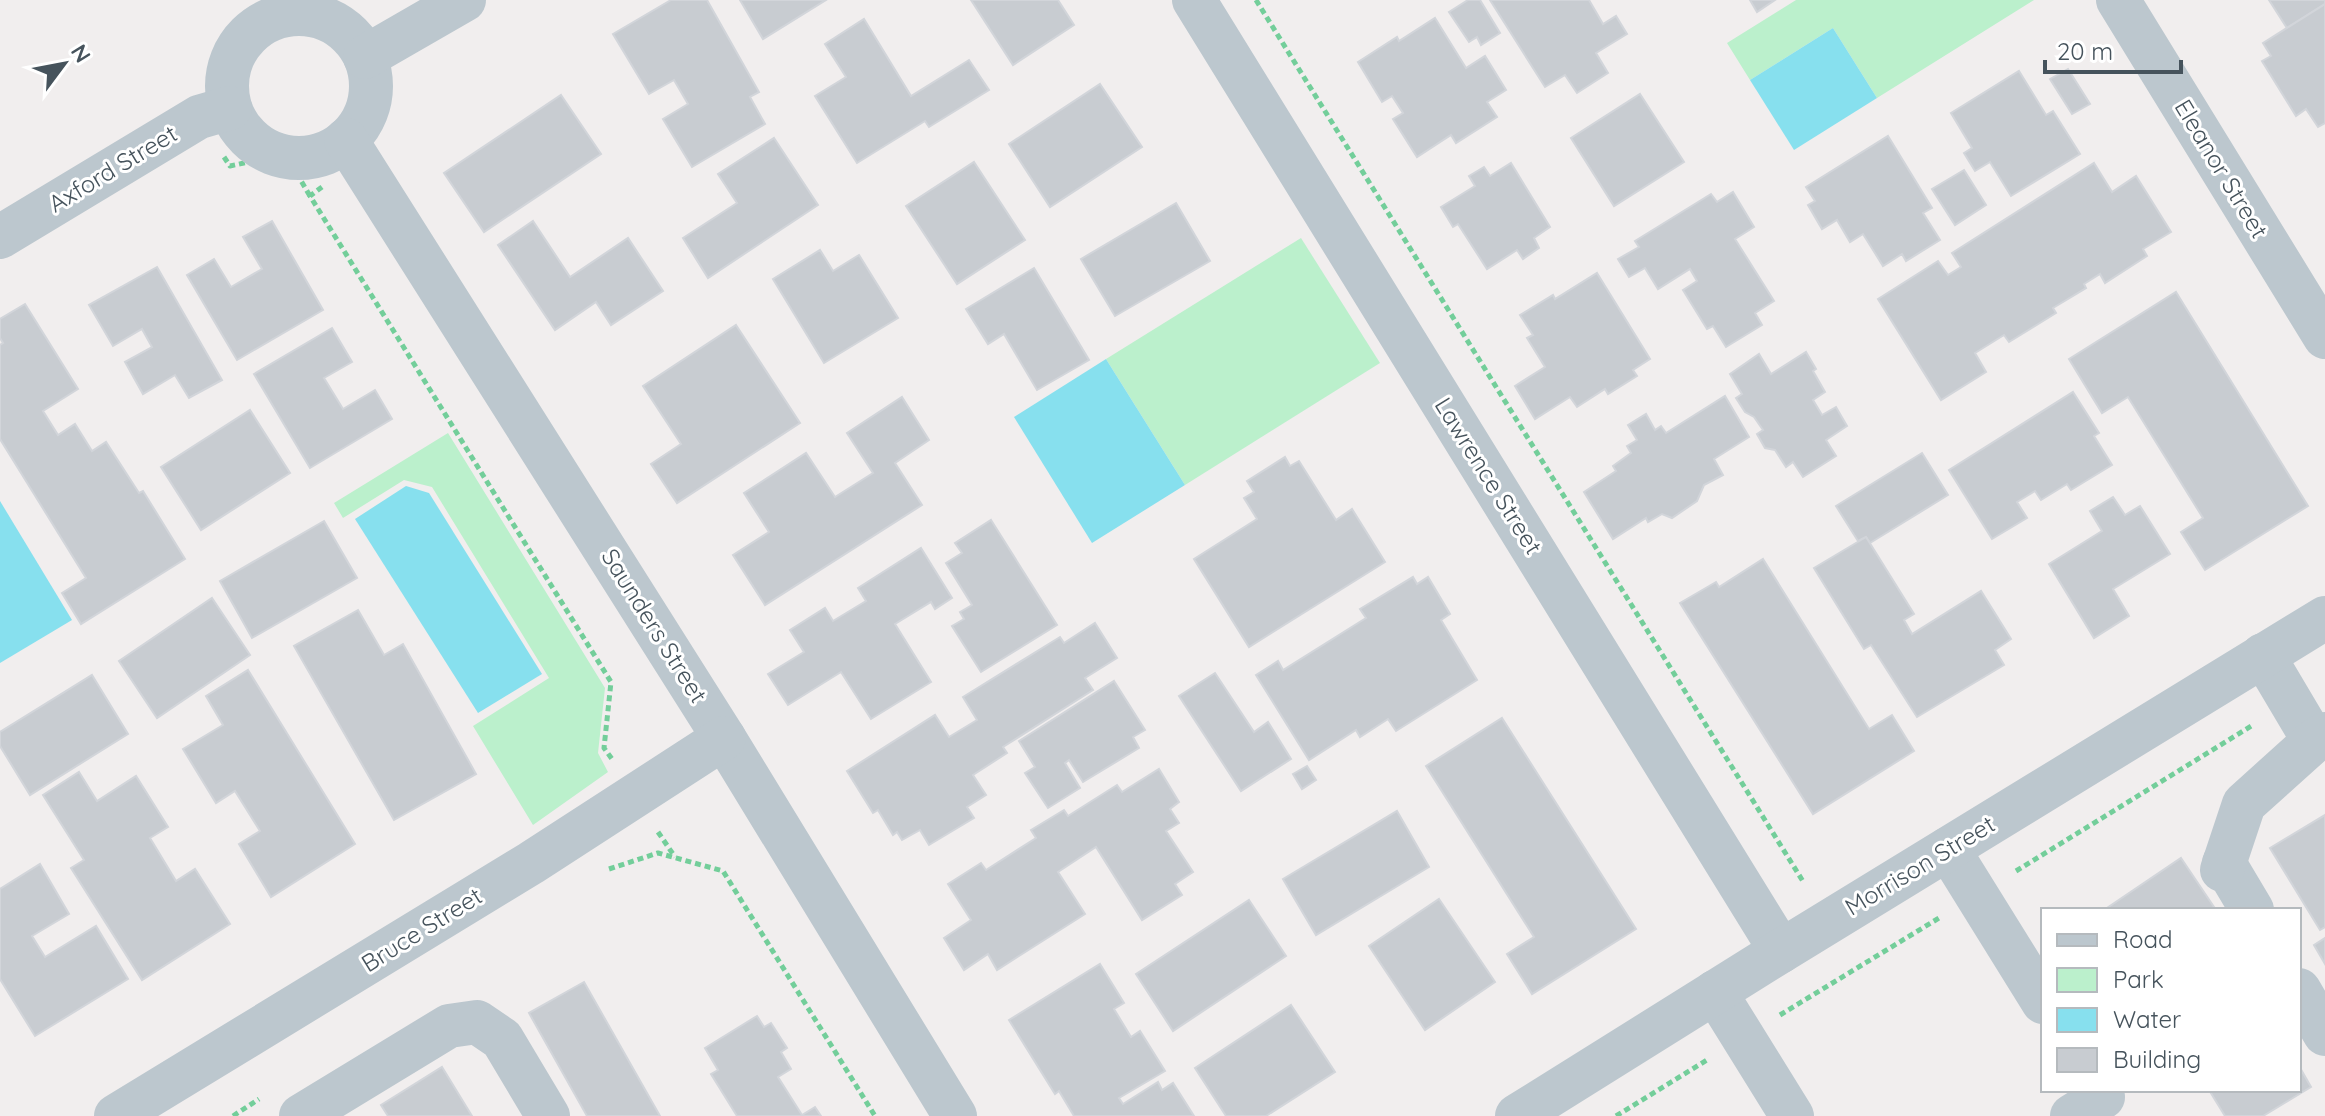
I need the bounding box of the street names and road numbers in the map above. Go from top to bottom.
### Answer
street label: Eleanor Street [2169,94,2275,243]
street label: Axford Street [43,118,182,218]
street label: Lawrence Street [1429,391,1549,560]
street label: Saunders Street [595,543,714,708]
street label: Morrison Street [1839,809,2000,922]
street label: Bruce Street [356,880,487,978]

